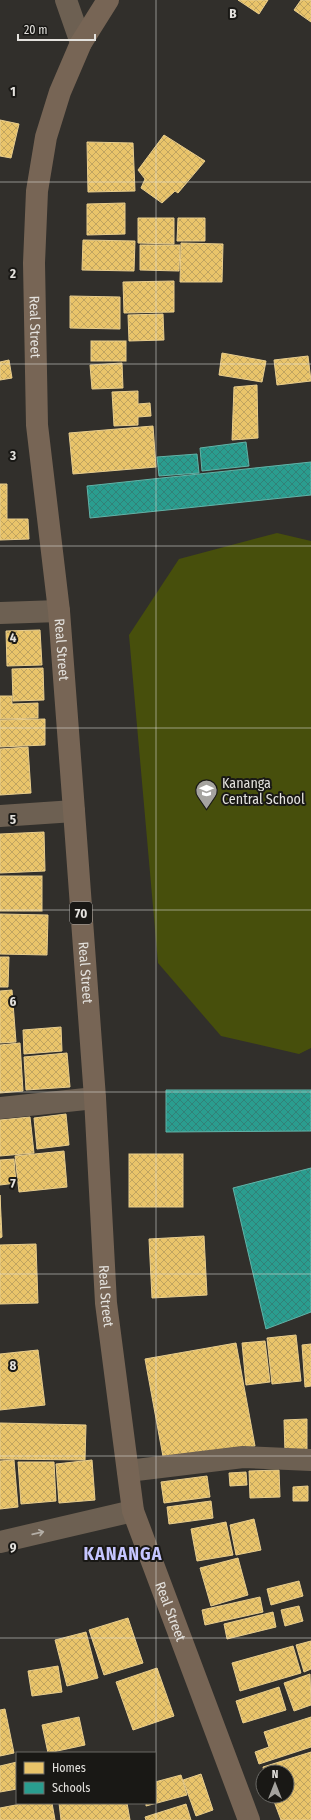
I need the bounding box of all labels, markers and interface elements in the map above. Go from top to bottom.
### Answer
text: B [229,6,237,21]
scale bar [18,16,95,42]
text: 20 m [24,23,48,37]
text: 1 [10,84,16,99]
text: 2 [9,266,16,281]
street label: Real Street [26,296,44,359]
text: 3 [9,448,16,463]
street label: Real Street [51,618,72,682]
text: 4 [10,630,17,645]
place label: Kananga Central School [222,775,305,808]
school or university icon: Kananga Central School [193,778,219,811]
text: 5 [10,812,16,827]
road number: 70 [70,902,92,924]
street label: Real Street [75,941,96,1005]
text: 6 [10,994,17,1009]
text: 7 [10,1176,16,1191]
street label: Real Street [95,1264,117,1329]
text: 8 [10,1358,17,1373]
one-way arrow [31,1528,44,1536]
text: 9 [10,1540,17,1555]
district label: KANANGA [84,1543,162,1565]
street label: Real Street [151,1579,189,1644]
legend [16,1752,156,1804]
text: Homes [52,1761,86,1775]
north arrow [255,1764,295,1804]
text: N [272,1768,278,1781]
text: Schools [52,1781,90,1795]

